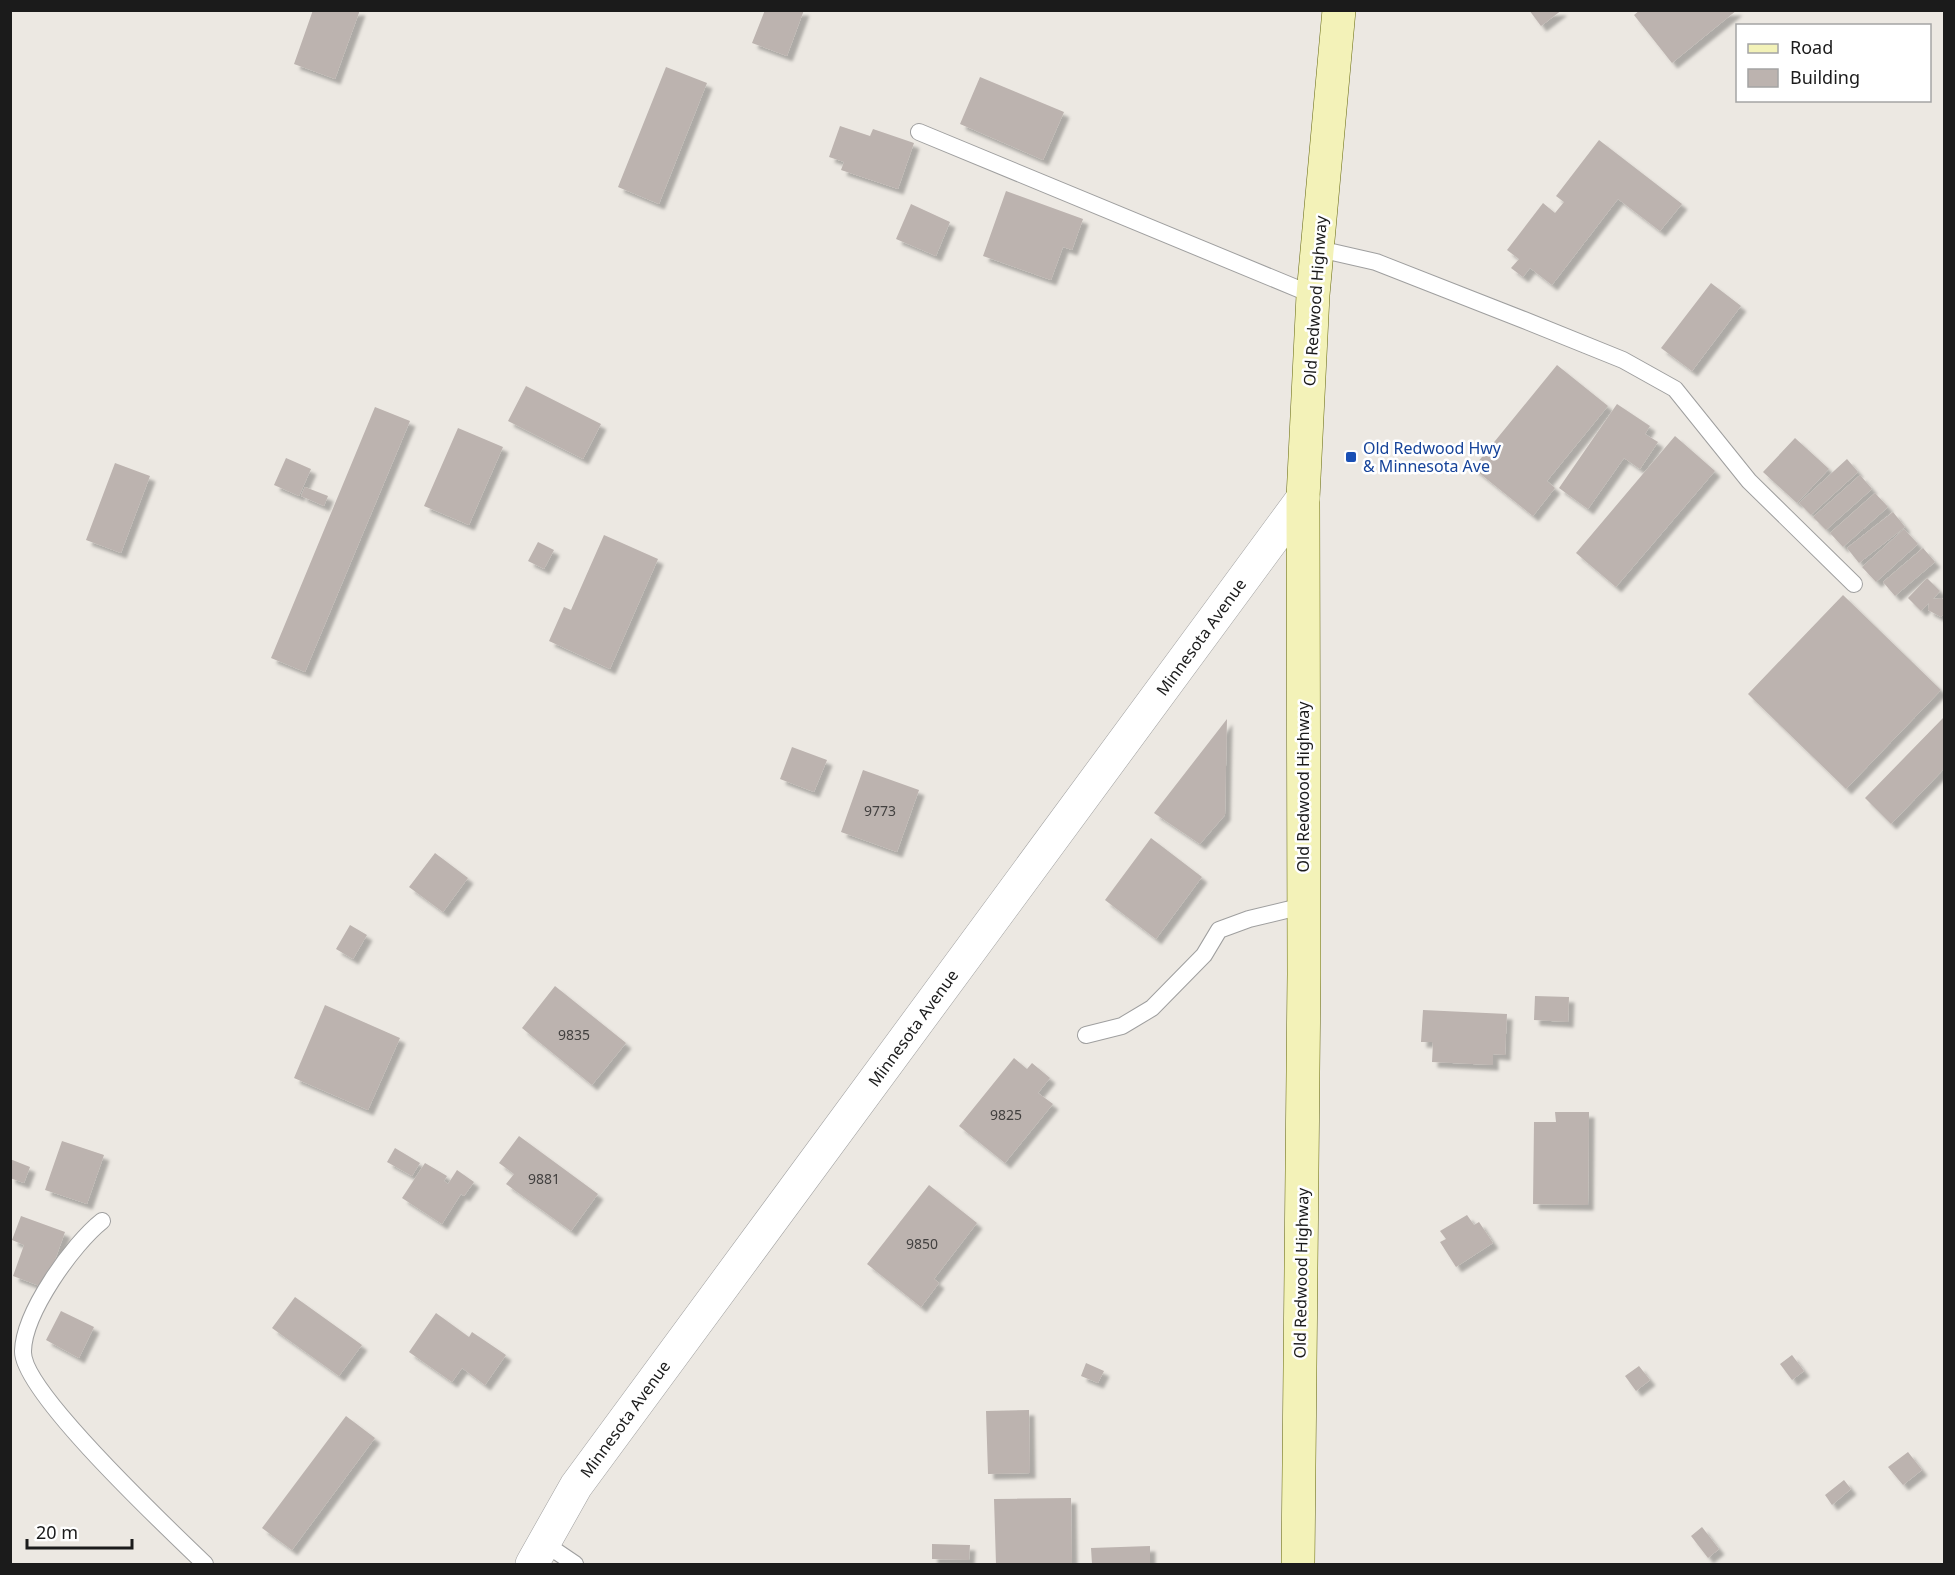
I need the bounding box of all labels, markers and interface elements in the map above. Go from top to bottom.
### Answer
legend [1736,24,1931,102]
text: Road [1790,35,1833,59]
text: Building [1790,65,1860,89]
street label: Old Redwood Highway [1298,214,1332,387]
place label: Old Redwood Hwy & Minnesota Ave [1363,437,1502,477]
marker: Old Redwood Hwy & Minnesota Ave [1344,450,1358,464]
street label: Minnesota Avenue [1151,574,1251,700]
street label: Old Redwood Highway [1292,701,1314,872]
house number: 9773 [864,801,896,820]
street label: Minnesota Avenue [863,965,963,1091]
house number: 9835 [558,1025,590,1044]
house number: 9825 [990,1105,1022,1124]
house number: 9881 [528,1169,560,1188]
street label: Old Redwood Highway [1289,1187,1314,1359]
house number: 9850 [906,1234,938,1253]
street label: Minnesota Avenue [575,1356,675,1482]
scale bar [27,1512,132,1550]
text: 20 m [36,1520,78,1544]

